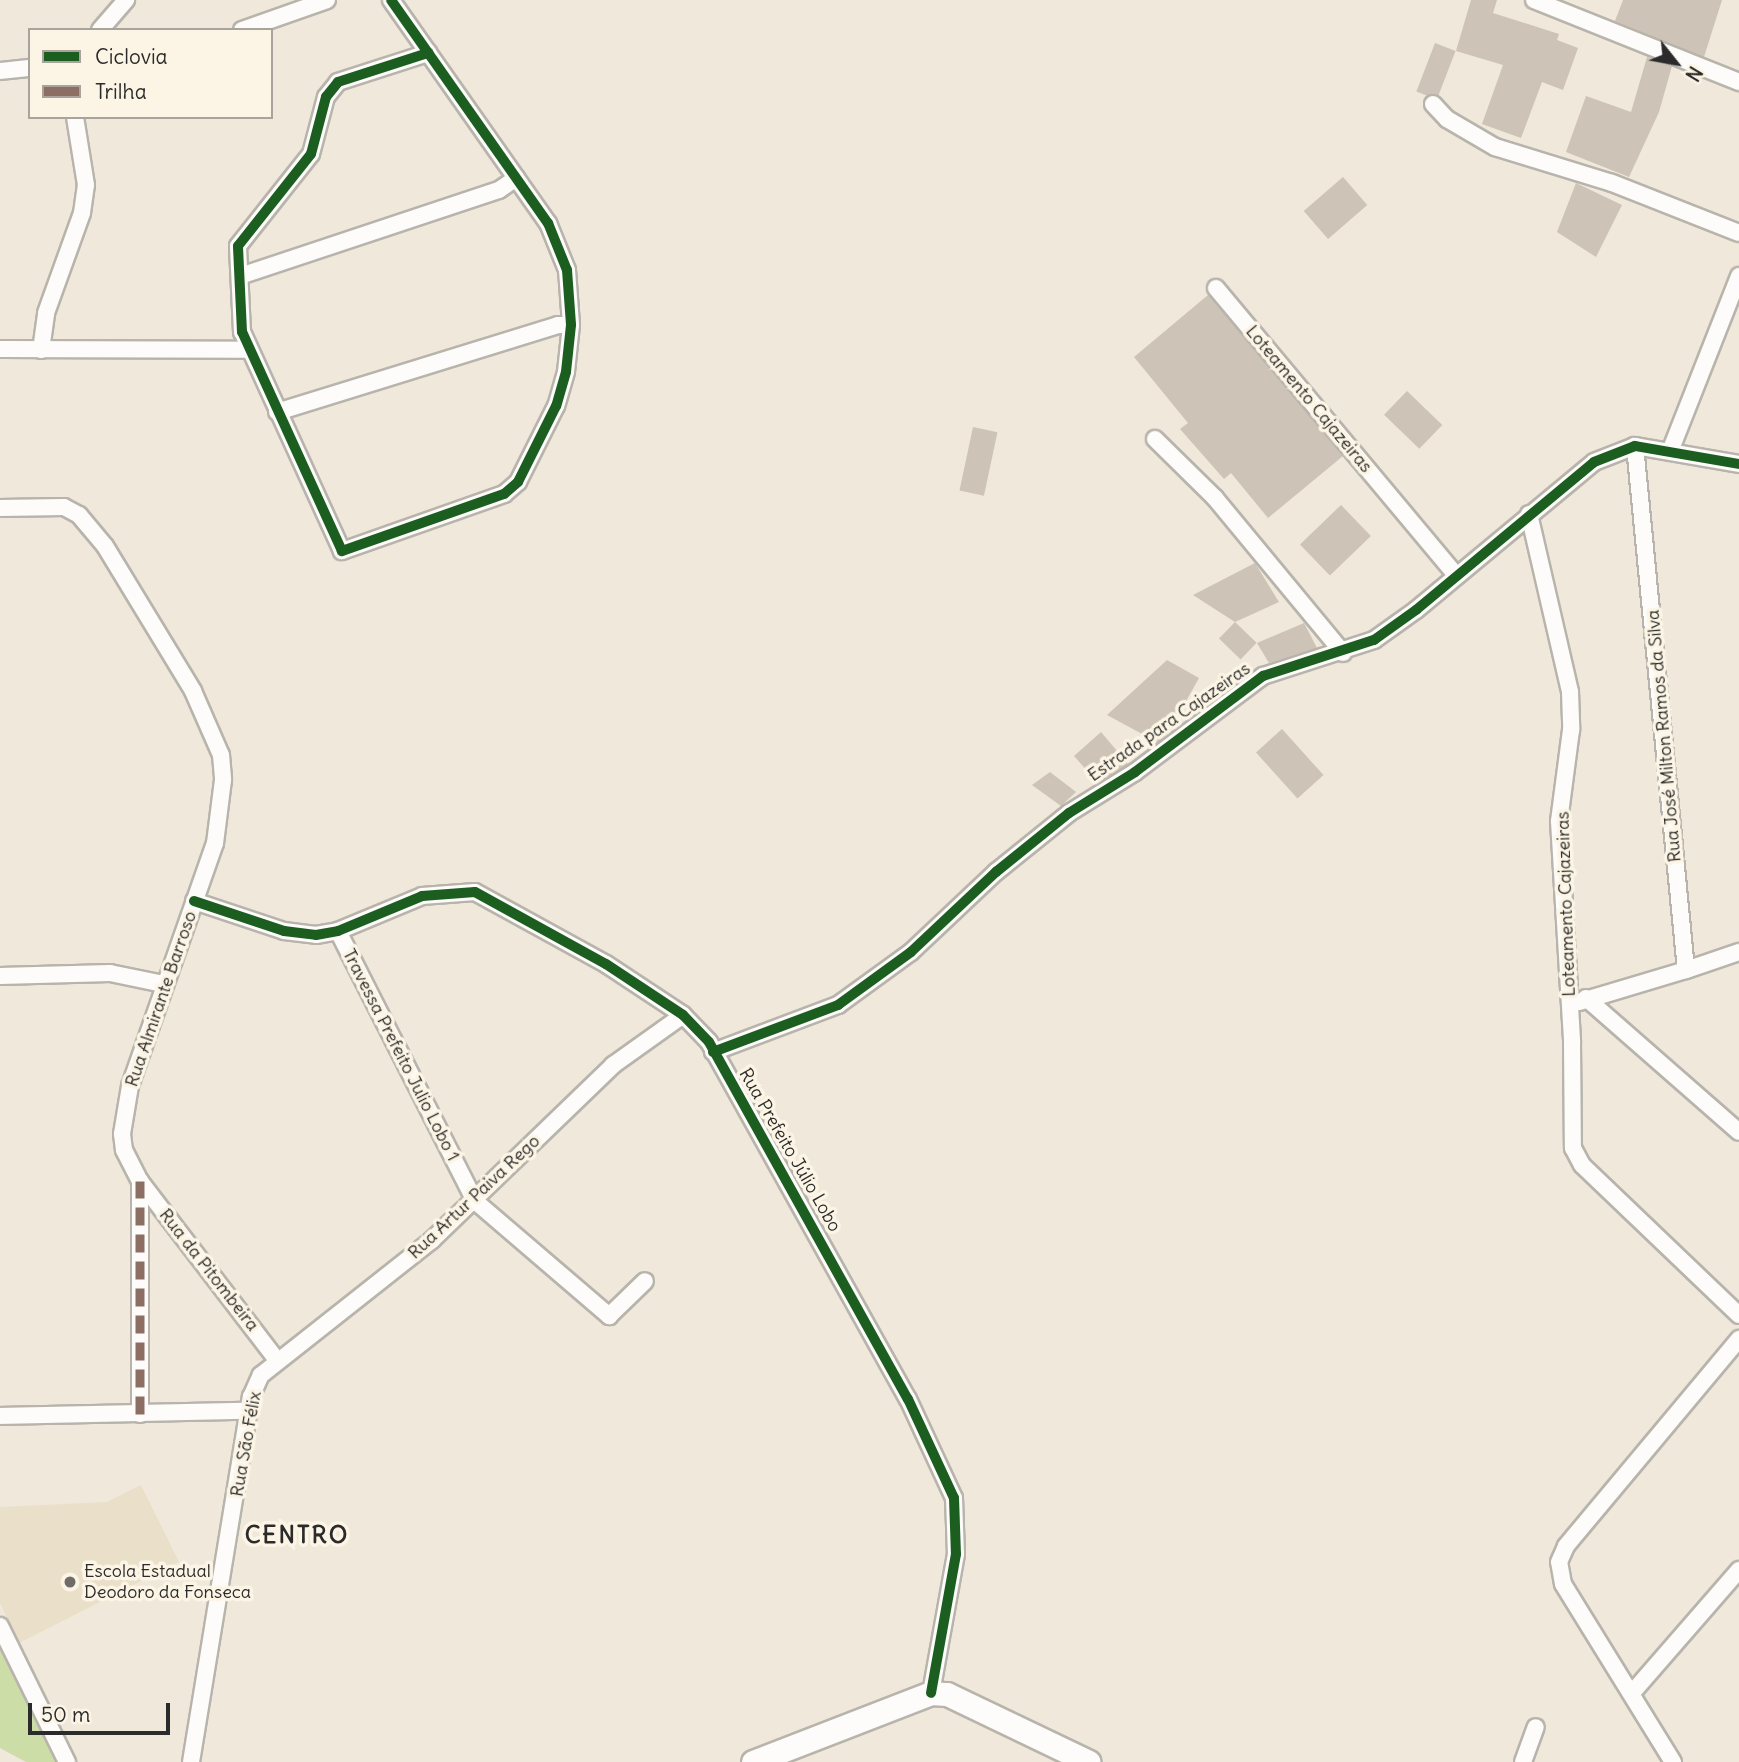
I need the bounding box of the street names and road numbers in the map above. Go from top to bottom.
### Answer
street label: Loteamento Cajazeiras [1241,321,1377,477]
street label: Rua José Milton Ramos da Silva [1642,609,1686,863]
street label: Estrada para Cajazeiras [1084,658,1254,786]
street label: Loteamento Cajazeiras [1552,811,1580,997]
street label: Rua Almirante Barroso [121,908,201,1090]
street label: Travessa Prefeito Julio Lobo 1 [338,945,464,1165]
street label: Rua Prefeito Júlio Lobo [734,1064,846,1236]
street label: Rua Artur Paiva Rego [404,1130,544,1264]
street label: Rua da Pitombeira [154,1204,264,1336]
street label: Rua São Félix [226,1390,266,1498]

